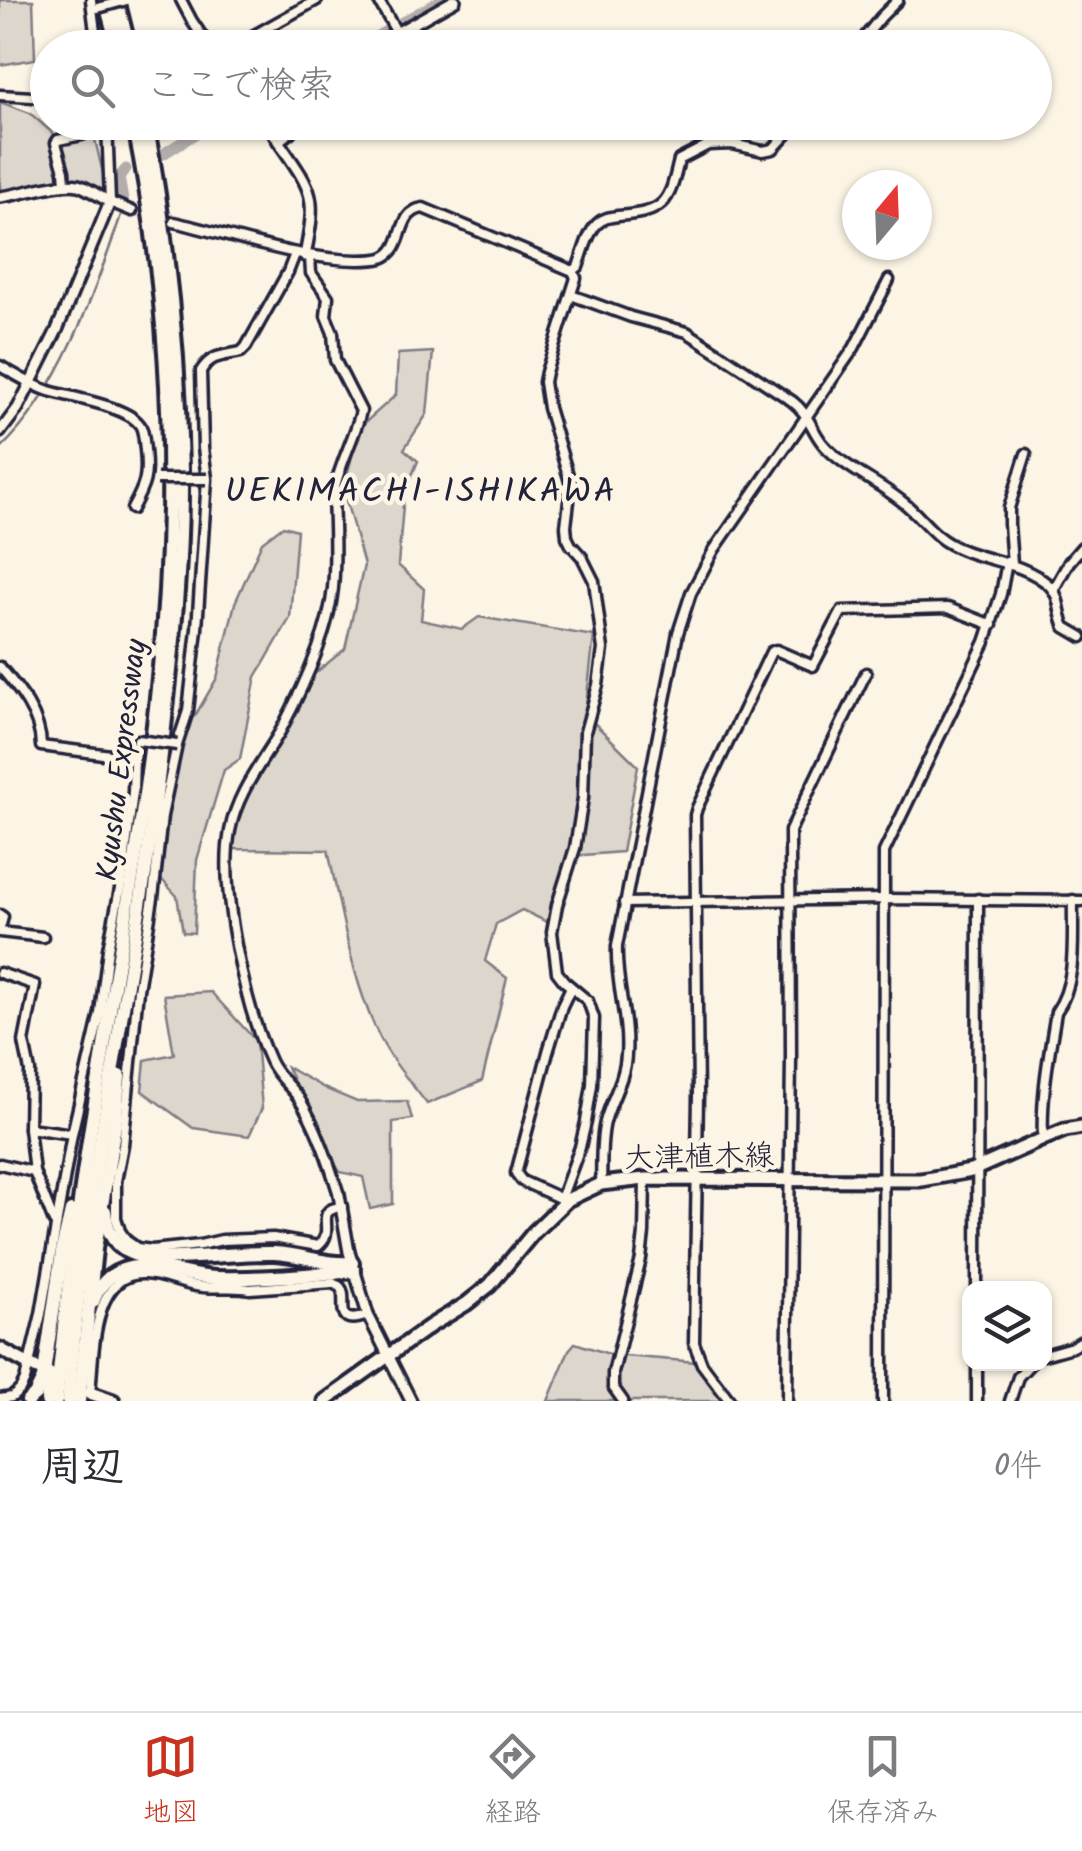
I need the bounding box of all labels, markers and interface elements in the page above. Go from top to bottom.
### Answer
search box [30,30,1052,140]
text: ここで検索 [145,57,335,117]
icon: search [65,58,120,113]
north arrow [842,170,932,260]
district label: UEKIMACHI-ISHIKAWA [225,465,617,521]
street label: Kyushu Expressway [84,636,162,884]
street label: 大津植木線 [624,1133,774,1183]
map controls [962,1281,1052,1371]
button: layers [962,1281,1052,1371]
text: 周辺 [40,1435,124,1502]
text: 0件 [994,1442,1042,1493]
tab: 地図 [143,1729,199,1836]
tab: 経路 [485,1729,541,1836]
tab: 保存済み [827,1729,939,1836]

